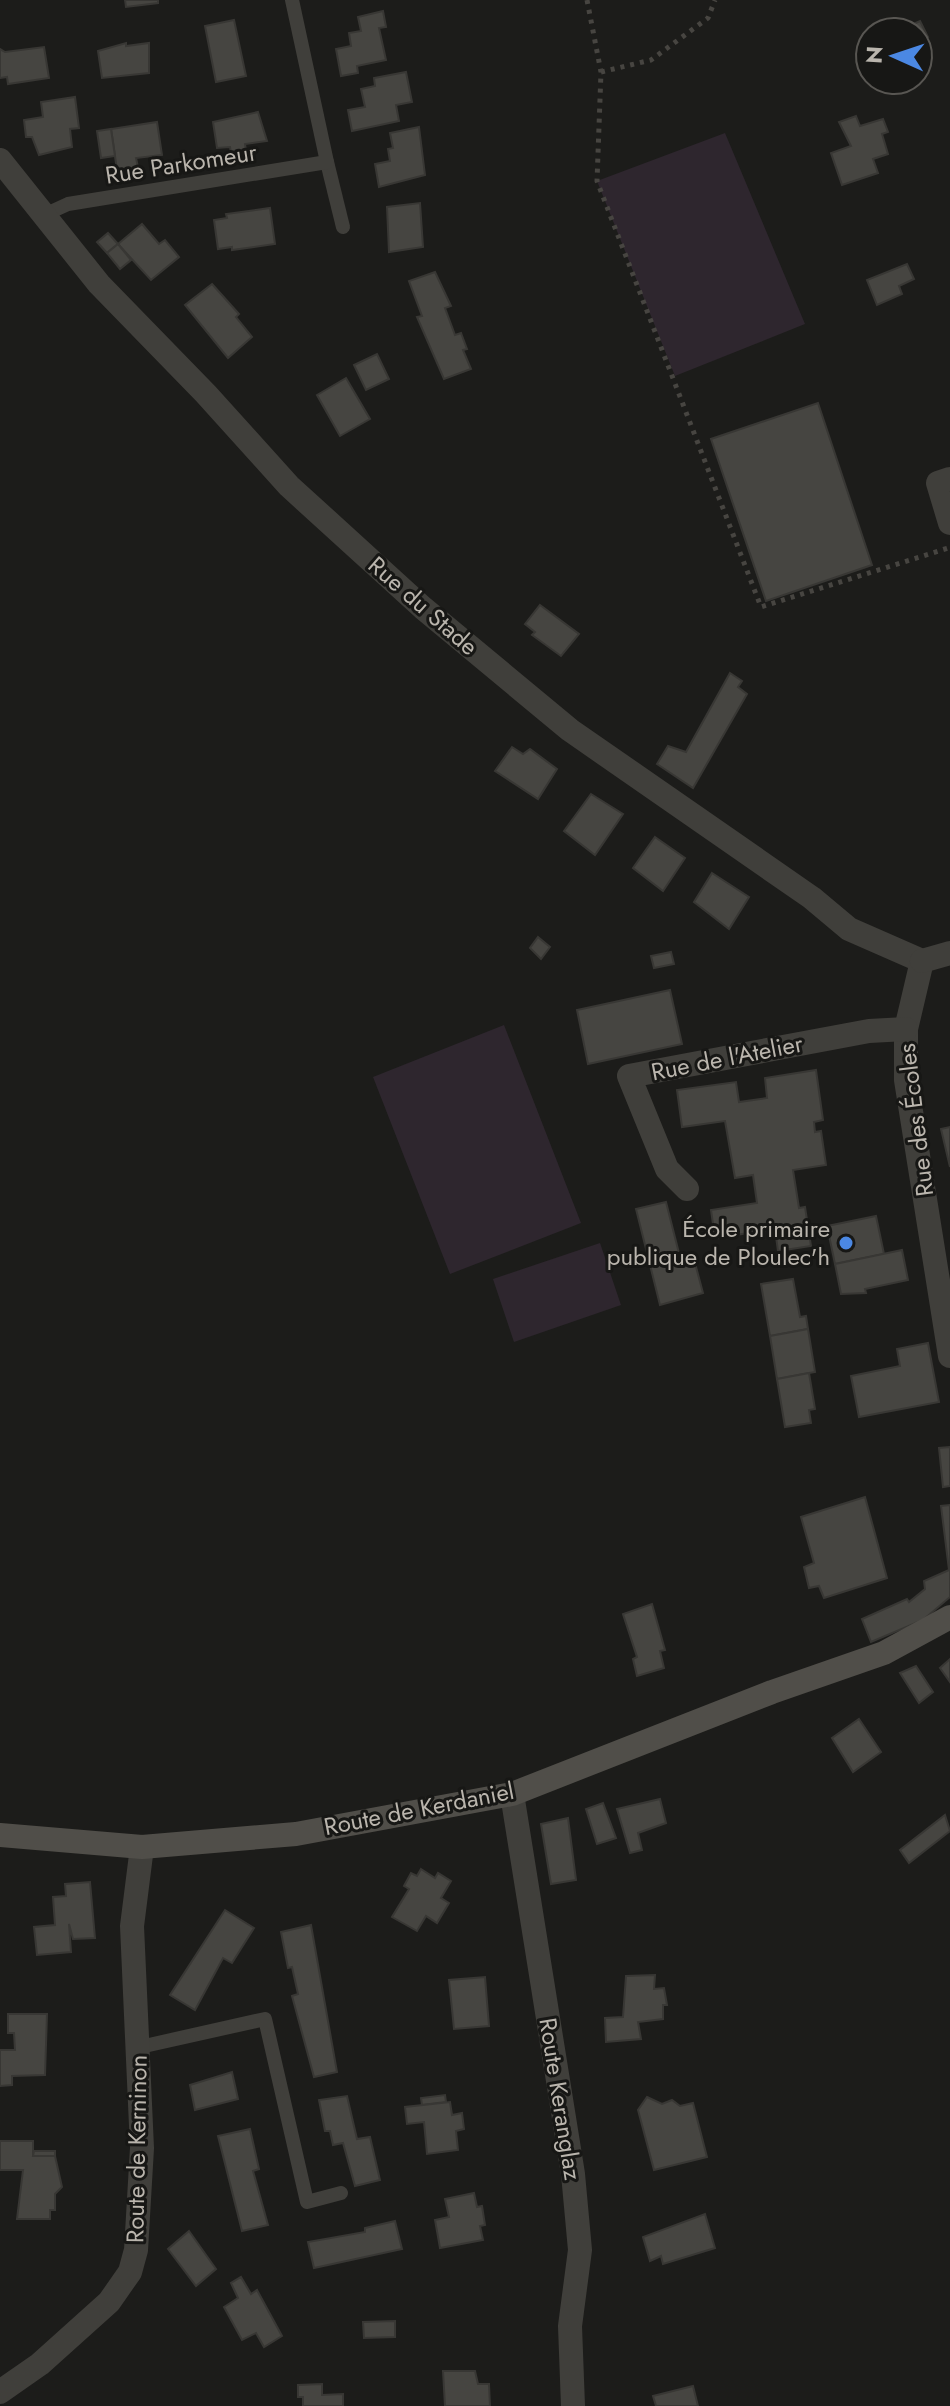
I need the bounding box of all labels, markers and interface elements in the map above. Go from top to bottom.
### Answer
north arrow [854,16,934,96]
text: N [858,45,890,65]
street label: Rue Parkomeur [103,134,260,193]
street label: Rue du Stade [361,548,486,663]
street label: Rue de l'Atelier [648,1026,807,1089]
street label: Rue des Écoles [889,1042,942,1199]
place label: École primaire publique de Ploulec'h [607,1211,830,1274]
marker: École primaire publique de Ploulec'h [837,1234,855,1252]
street label: Route de Kerdaniel [321,1773,517,1844]
street label: Route Keranglaz [530,2015,591,2183]
street label: Route de Kerninon [117,2055,156,2243]

